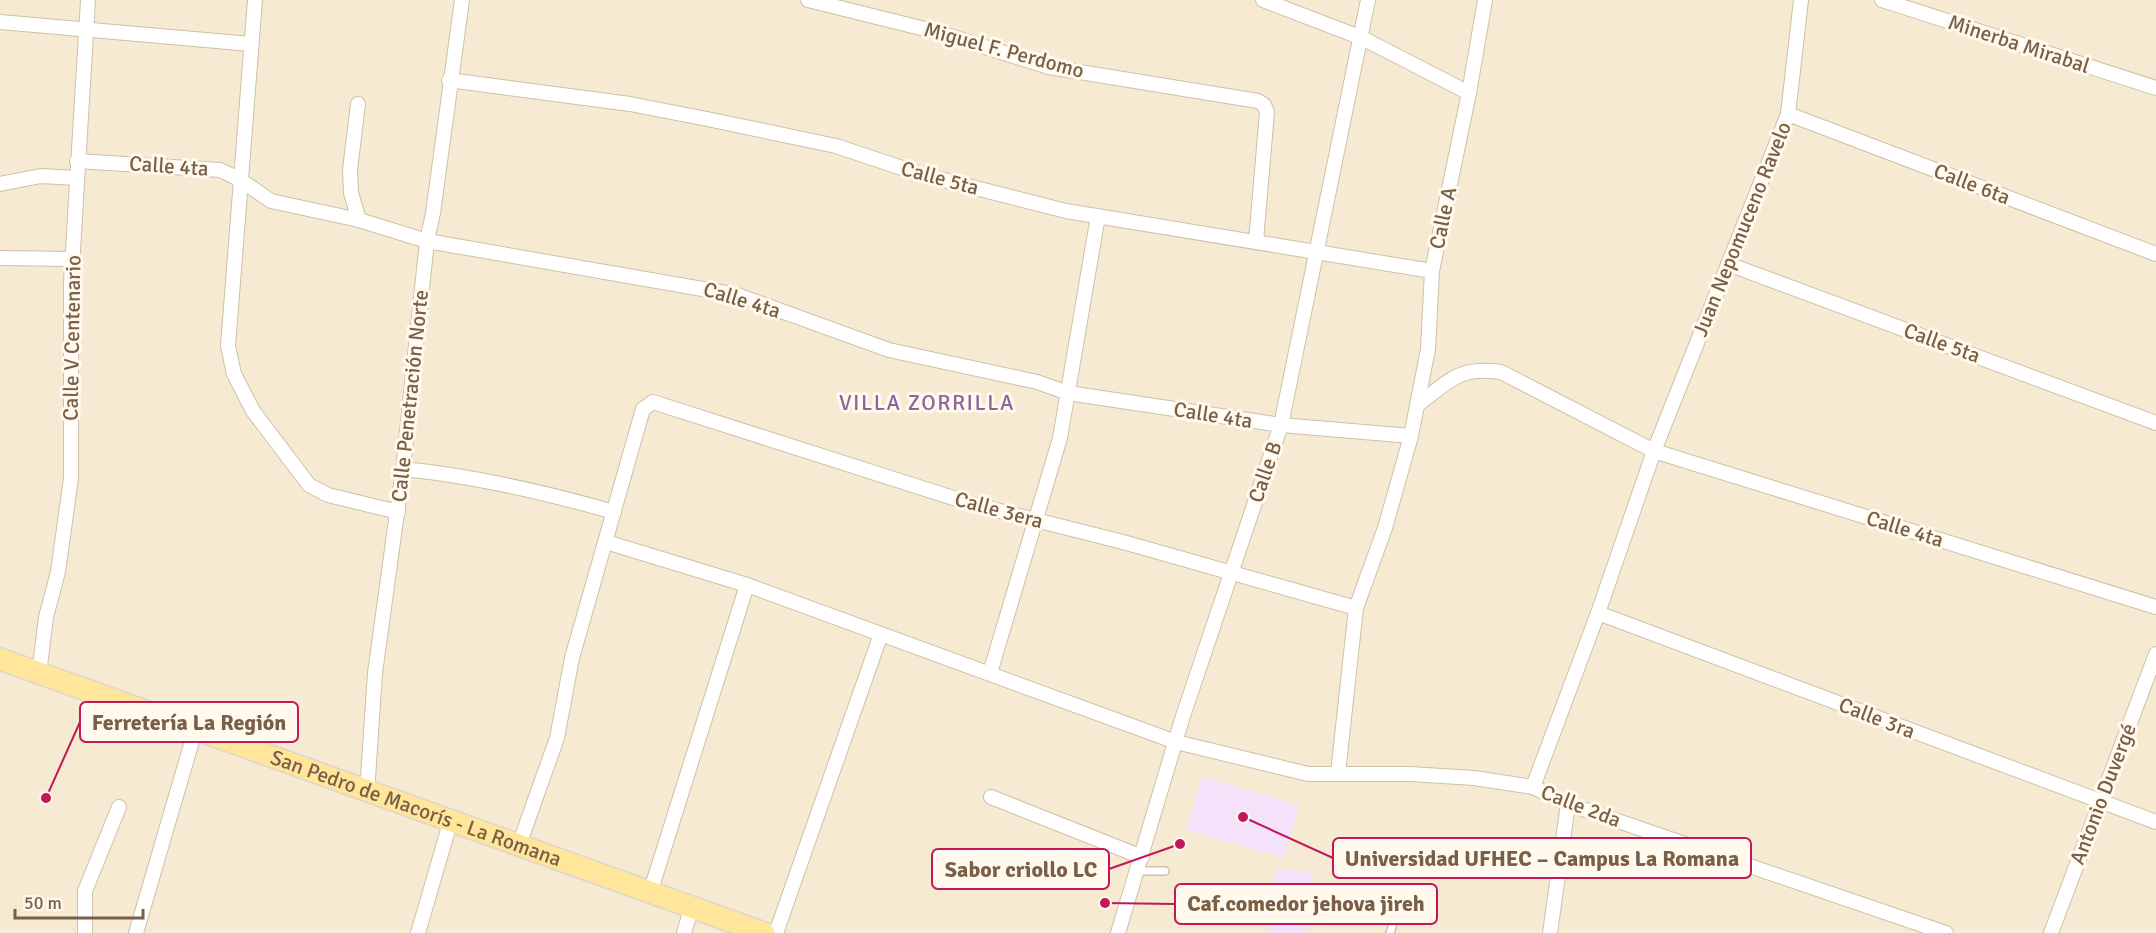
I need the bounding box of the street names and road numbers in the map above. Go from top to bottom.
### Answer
street label: Minerba Mirabal [1945,9,2093,79]
street label: Miguel F. Perdomo [921,16,1087,84]
street label: Juan Nepomuceno Ravelo [1687,118,1797,340]
street label: Calle 4ta [128,150,210,182]
street label: Calle 5ta [898,155,982,201]
street label: Calle 6ta [1930,158,2014,210]
street label: Calle A [1424,184,1462,252]
street label: Calle V Centenario [58,255,86,421]
street label: Calle 4ta [700,276,784,324]
street label: Calle Penetración Norte [386,289,434,503]
street label: Calle 5ta [1900,317,1984,369]
street label: Calle 4ta [1172,396,1254,434]
street label: Calle B [1242,438,1288,506]
street label: Calle 3era [952,486,1046,534]
street label: Calle 4ta [1863,505,1947,553]
street label: Calle 3ra [1835,692,1919,744]
street label: Antonio Duvergé [2064,720,2142,868]
street label: San Pedro de Macorís - La Romana [267,744,565,872]
street label: Calle 2da [1537,779,1625,833]

